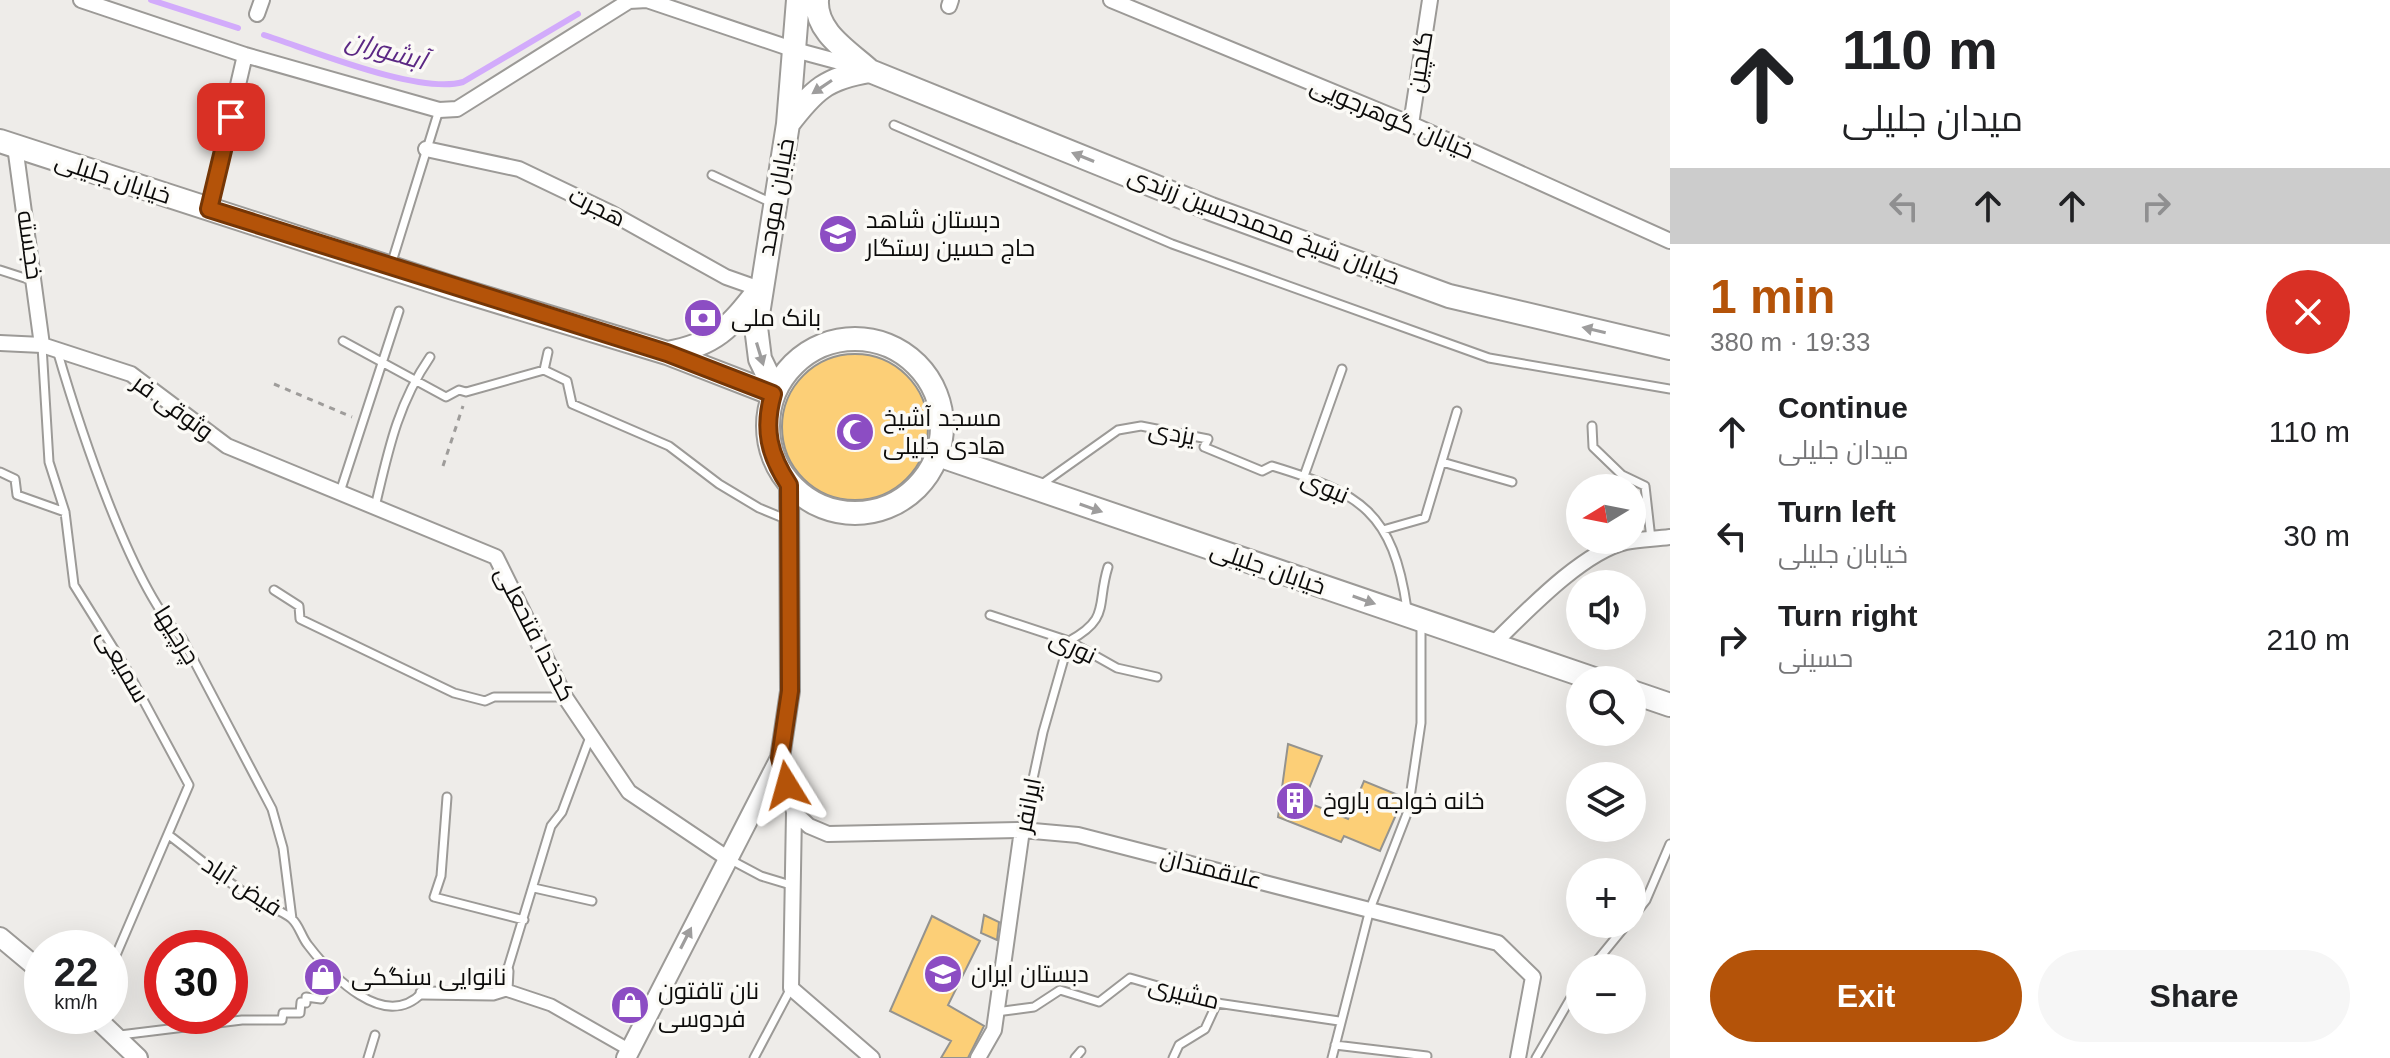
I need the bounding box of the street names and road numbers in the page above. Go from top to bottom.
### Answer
street label: گلچین [1401,29,1441,95]
street label: خیابان گوهرجویی [1306,71,1478,165]
street label: خیابان موحد [752,136,800,258]
street label: خیابان جلیلی [52,146,174,210]
street label: خیابان شیخ محمدحسین زرندی [1123,161,1404,293]
street label: هجرت [564,181,630,232]
street label: خجسته [12,209,49,281]
street label: وثوقی فر [126,367,219,446]
street label: یزدی [1147,415,1198,451]
street label: نبوی [1297,465,1353,509]
street label: خیابان جلیلی [1207,535,1329,601]
street label: کدخدا فتحعلی [489,562,581,706]
street label: چرچیها [147,601,206,671]
street label: نوری [1045,624,1101,670]
street label: سمیعی [91,625,155,707]
street label: ایرانفر [1009,775,1046,837]
street label: علاقمندان [1157,843,1265,895]
street label: فیض آباد [197,850,287,922]
street label: مشیری [1146,971,1222,1015]

